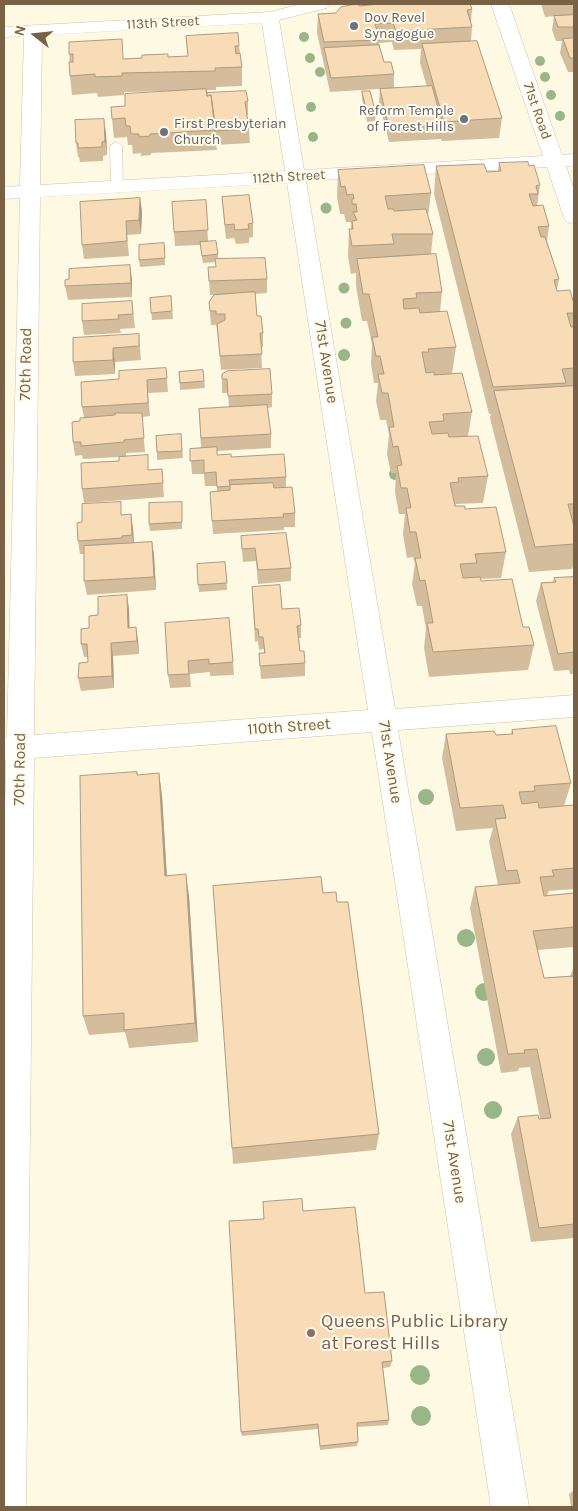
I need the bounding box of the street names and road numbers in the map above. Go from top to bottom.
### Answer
street label: 113th Street [126,13,200,33]
street label: 71st Road [519,80,555,142]
street label: 112th Street [252,167,326,187]
street label: 71st Avenue [310,319,342,405]
street label: 70th Road [16,327,36,401]
street label: 110th Street [247,715,331,739]
street label: 71st Avenue [374,719,406,805]
street label: 70th Road [10,732,30,806]
street label: 71st Avenue [438,1119,470,1205]

